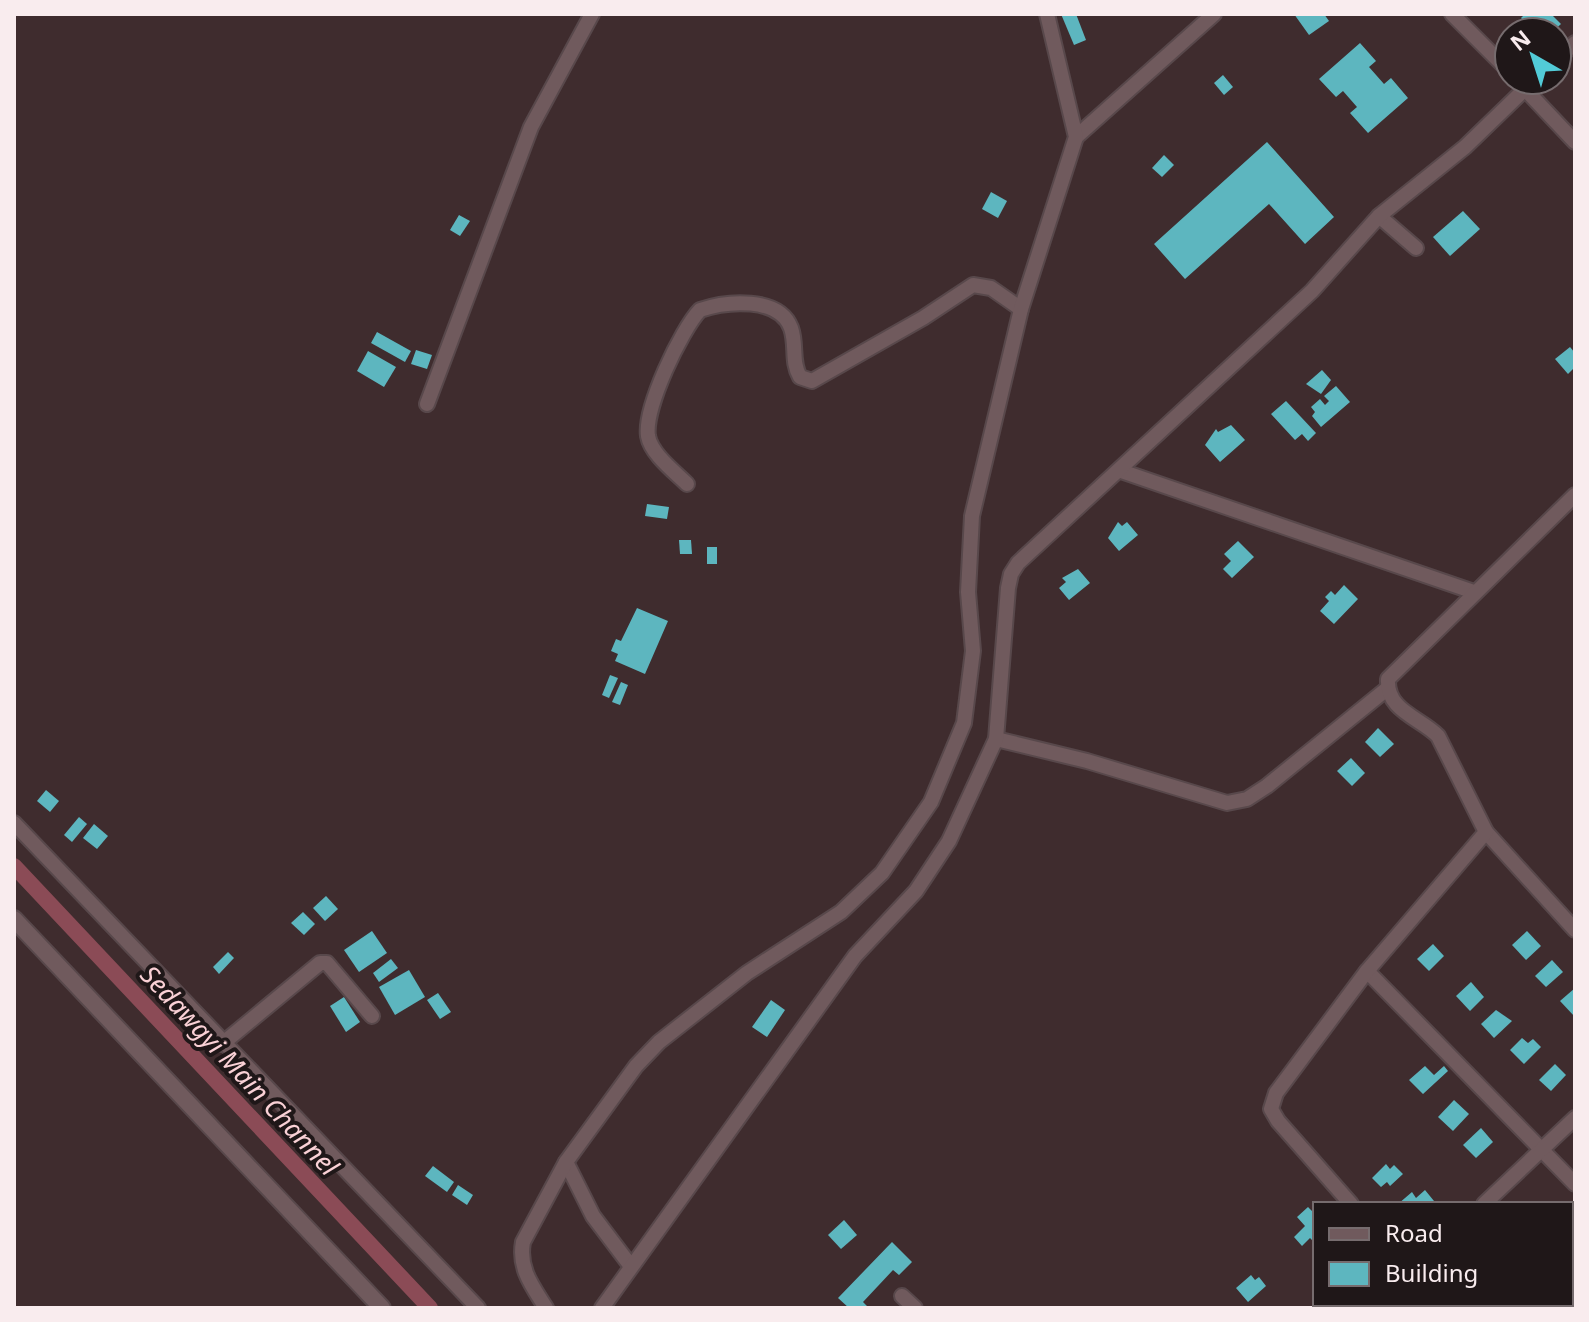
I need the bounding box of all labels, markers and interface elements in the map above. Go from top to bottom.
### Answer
north arrow [1493,16,1573,96]
text: N [1503,22,1536,57]
water label: Sedawgyi Main Channel [133,957,348,1184]
legend [1313,1202,1573,1306]
text: Road [1385,1216,1443,1249]
text: Building [1385,1256,1478,1289]

